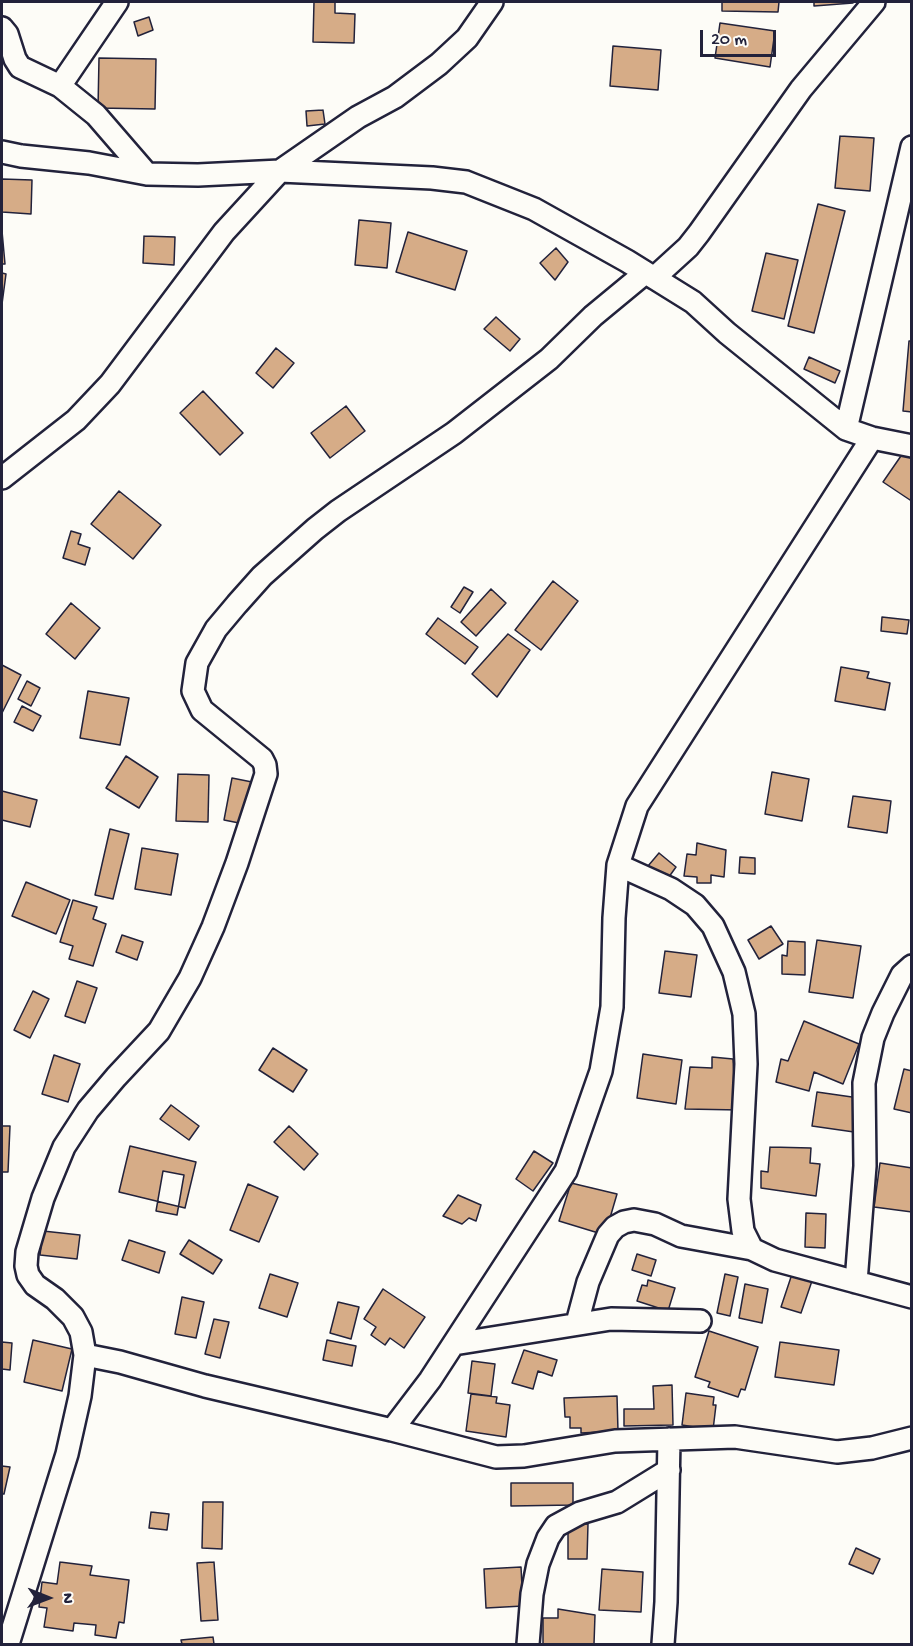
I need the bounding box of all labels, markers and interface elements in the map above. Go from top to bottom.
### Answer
scale bar [703,18,780,56]
text: 20 m [711,30,747,51]
north arrow [18,1568,78,1628]
text: N [57,1593,76,1604]

